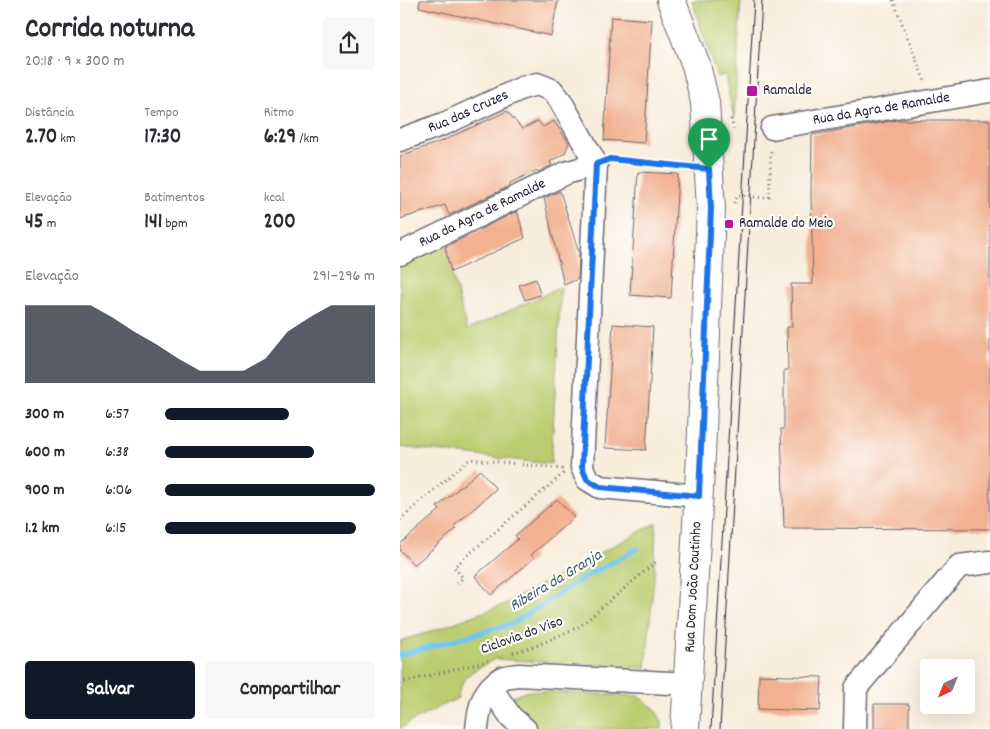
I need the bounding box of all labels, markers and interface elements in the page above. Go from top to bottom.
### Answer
text: Corrida noturna [25,11,194,51]
button: share [323,17,375,69]
text: 20:18 · 9 × 300 m [25,50,124,73]
place label: Ramalde [763,80,812,102]
marker: Ramalde [745,84,759,98]
street label: Rua das Cruzes [425,85,512,140]
street label: Rua da Agra de Ramalde [811,87,952,132]
text: Distância [25,103,74,123]
text: Tempo [144,103,178,123]
text: Ritmo [264,103,294,123]
pin [688,118,730,169]
text: 2.70 [25,123,57,153]
text: 17:30 [144,123,181,153]
text: 6:29 [264,123,296,153]
icon: arrive [695,125,723,153]
text: km [57,129,76,149]
text: /km [296,129,319,149]
street label: Rua da Agra de Ramalde [416,173,550,254]
text: Elevação [25,188,72,208]
text: Batimentos [144,188,205,208]
text: kcal [264,188,285,208]
text: 45 [25,208,43,238]
text: 141 [144,208,162,238]
text: 200 [264,208,296,238]
place label: Ramalde do Meio [739,213,834,235]
text: m [43,214,56,234]
text: bpm [162,214,188,234]
marker: Ramalde do Meio [723,218,735,230]
text: Elevação [25,265,79,288]
text: 291–296 m [312,265,375,288]
text: 300 m [25,403,64,426]
text: 6:57 [105,403,129,426]
text: 600 m [25,441,65,464]
text: 6:38 [105,441,129,464]
text: 900 m [25,479,64,502]
text: 6:06 [105,479,132,502]
text: 1.2 km [25,517,59,540]
text: 6:15 [105,517,126,540]
street label: Rua Dom João Coutinho [680,520,708,653]
water label: Ribeira da Granja [505,544,608,618]
street label: Ciclovia do Viso [478,611,566,661]
north arrow [920,659,975,714]
map controls [920,659,975,714]
button: Salvar [25,661,195,719]
button: Compartilhar [205,661,375,719]

